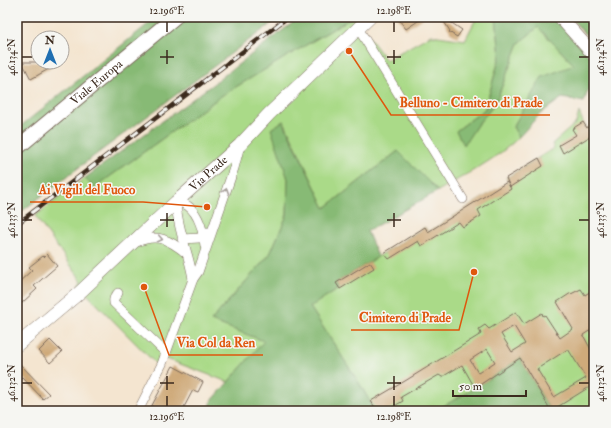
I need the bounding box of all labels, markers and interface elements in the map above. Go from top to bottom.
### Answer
text: 12.196°E [150,5,185,17]
text: 12.198°E [377,5,411,17]
north arrow [30,30,70,70]
text: N [44,34,56,47]
text: 46.134°N [6,38,18,76]
text: 46.134°N [595,38,607,76]
street label: Viale Europa [67,56,127,109]
callout: Belluno - Cimitero di Prade [391,90,550,115]
text: Belluno - Cimitero di Prade [399,95,543,111]
street label: Via Prade [186,153,231,195]
callout: Ai Vigili del Fuoco [30,177,143,202]
text: Ai Vigili del Fuoco [38,182,136,199]
one-way arrow [222,188,230,195]
text: 46.133°N [6,202,18,238]
text: 46.133°N [595,202,607,238]
one-way arrow [157,234,164,243]
callout: Cimitero di Prade [351,305,459,330]
text: Cimitero di Prade [359,310,452,326]
callout: Via Col da Ren [169,330,263,355]
text: Via Col da Ren [176,335,255,351]
text: 46.132°N [6,364,18,402]
text: 46.132°N [595,364,607,402]
scale bar [453,372,526,398]
text: 50 m [459,379,483,394]
text: 12.196°E [150,411,185,423]
text: 12.198°E [377,411,411,423]

